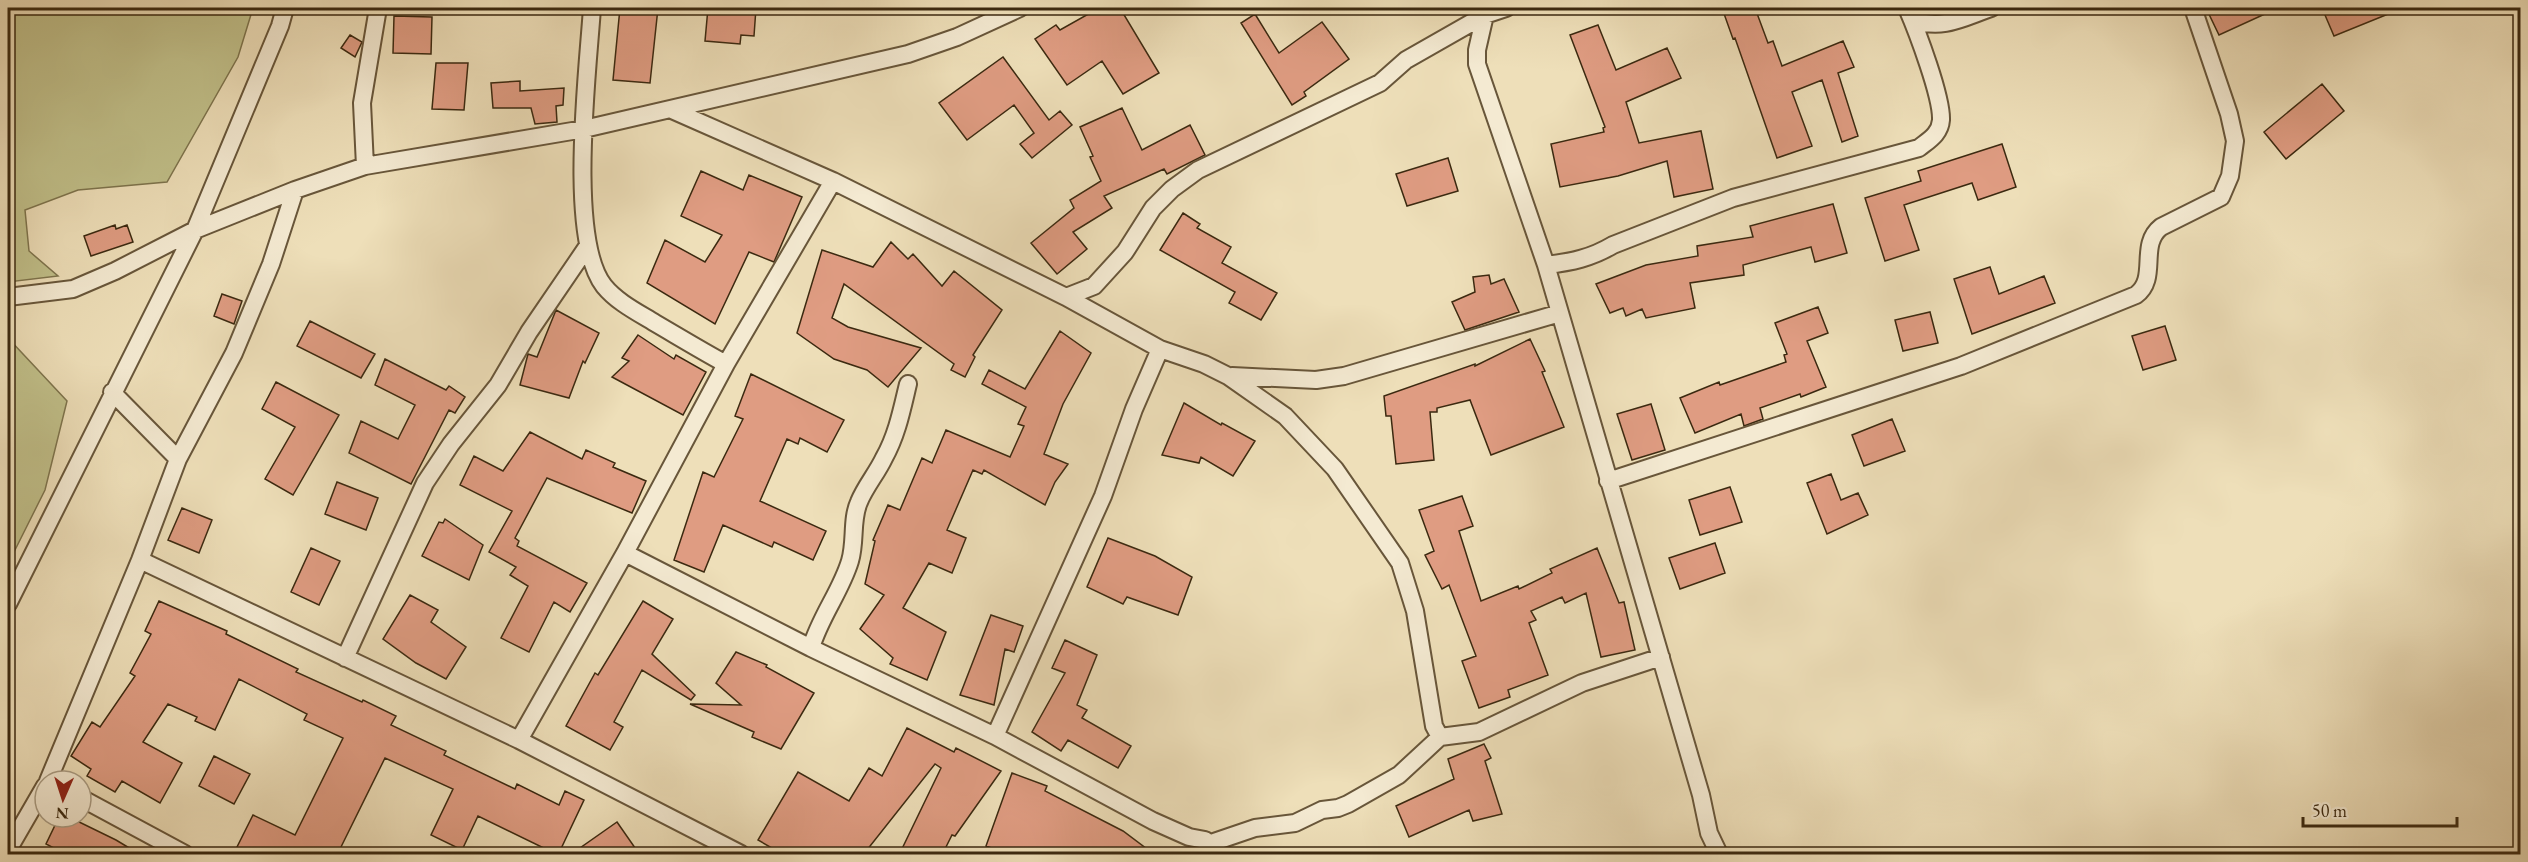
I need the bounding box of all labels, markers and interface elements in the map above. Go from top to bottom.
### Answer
north arrow [33,769,93,829]
scale bar [2303,790,2458,828]
text: 50 m [2312,799,2347,822]
text: N [55,803,69,824]

